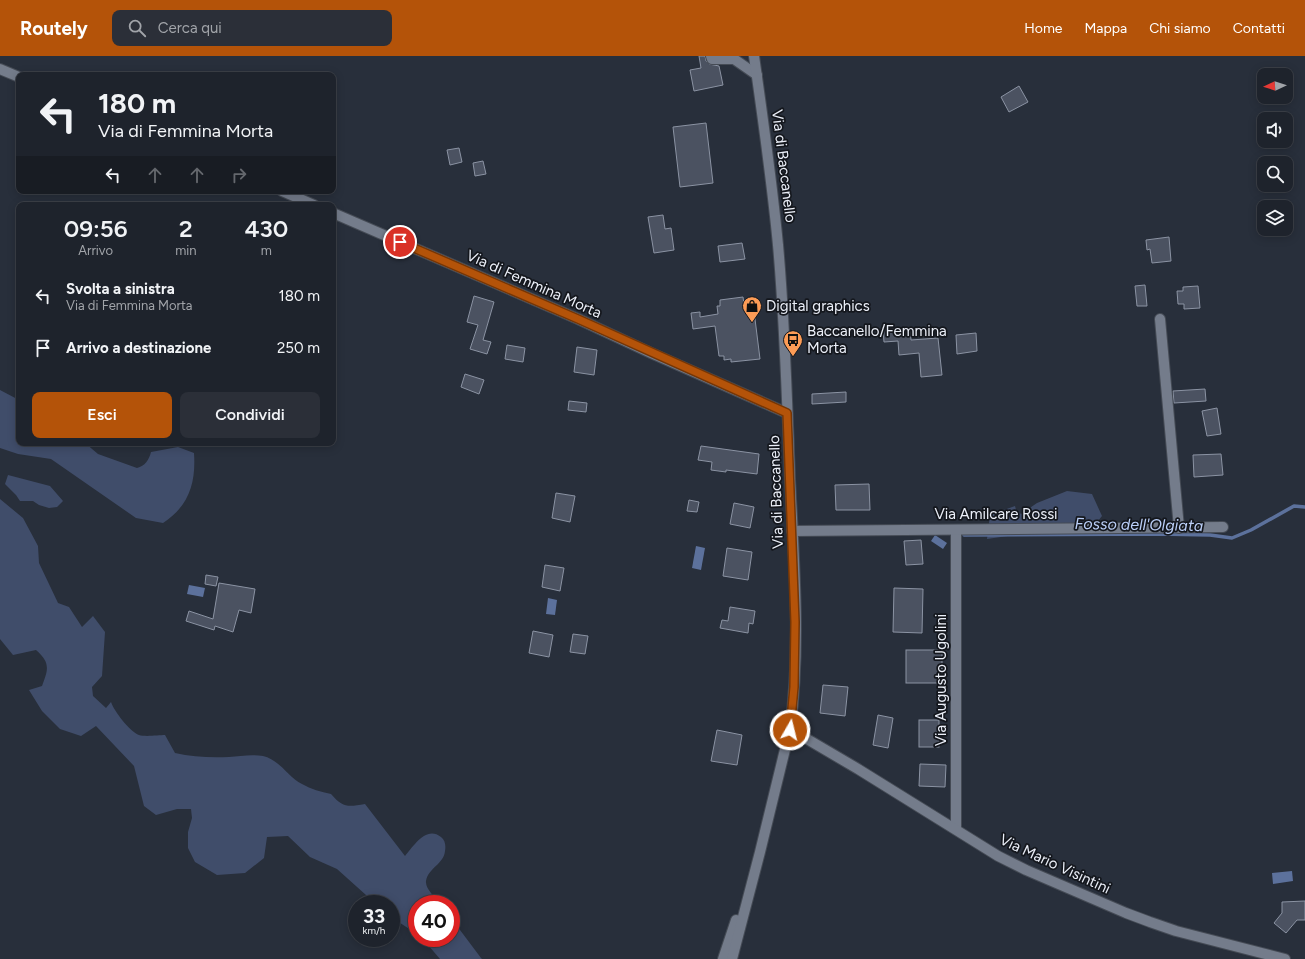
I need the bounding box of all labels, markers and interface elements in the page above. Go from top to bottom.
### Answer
search box [112,10,392,46]
text: Routely [20,17,88,40]
icon: search [126,17,148,39]
text: Cerca qui [158,19,222,37]
text: Home [1024,20,1063,37]
text: Mappa [1085,20,1127,37]
text: Chi siamo [1149,20,1211,37]
text: Contatti [1233,20,1285,37]
north arrow [1257,68,1293,104]
map controls [1257,68,1293,236]
text: 180 m [98,86,176,120]
icon: left [32,88,84,140]
street label: Via di Baccanello [768,108,800,224]
button: sound [1257,112,1293,148]
text: Via di Femmina Morta [98,120,273,142]
button: search [1257,156,1293,192]
icon: left [102,164,124,186]
icon: ahead [144,164,166,186]
icon: ahead [186,164,208,186]
icon: right [228,164,250,186]
button: layers [1257,200,1293,236]
text: 09:56 [64,214,127,243]
text: 2 [179,214,193,243]
text: 430 [244,214,288,243]
pin [383,225,417,259]
icon: arrive [389,231,411,253]
text: Arrivo [78,243,113,258]
text: min [175,243,197,258]
text: m [261,243,272,258]
street label: Via di Femmina Morta [464,246,604,322]
text: Svolta a sinistra [66,280,175,298]
icon: left [32,285,54,307]
text: 180 m [279,287,320,305]
shop icon: Digital graphics [741,295,763,323]
place label: Digital graphics [766,297,870,315]
text: Via di Femmina Morta [66,298,192,313]
place label: Baccanello/Femmina Morta [807,322,947,357]
bus stop icon: Baccanello/Femmina Morta [782,329,804,357]
icon: arrive [32,337,54,359]
text: Arrivo a destinazione [66,339,211,357]
text: 250 m [277,339,320,357]
button: Esci [32,392,172,438]
button: Condividi [180,392,320,438]
street label: Via di Baccanello [765,435,787,549]
street label: Via Amilcare Rossi [934,505,1058,523]
water label: Fosso dell'Olgiata [1075,514,1203,535]
street label: Via Augusto Ugolini [932,614,950,746]
position arrow [769,709,811,751]
street label: Via Mario Visintini [997,830,1113,898]
speed limit sign: 40 [408,895,460,947]
text: 33 [363,904,385,928]
text: km/h [363,924,385,937]

